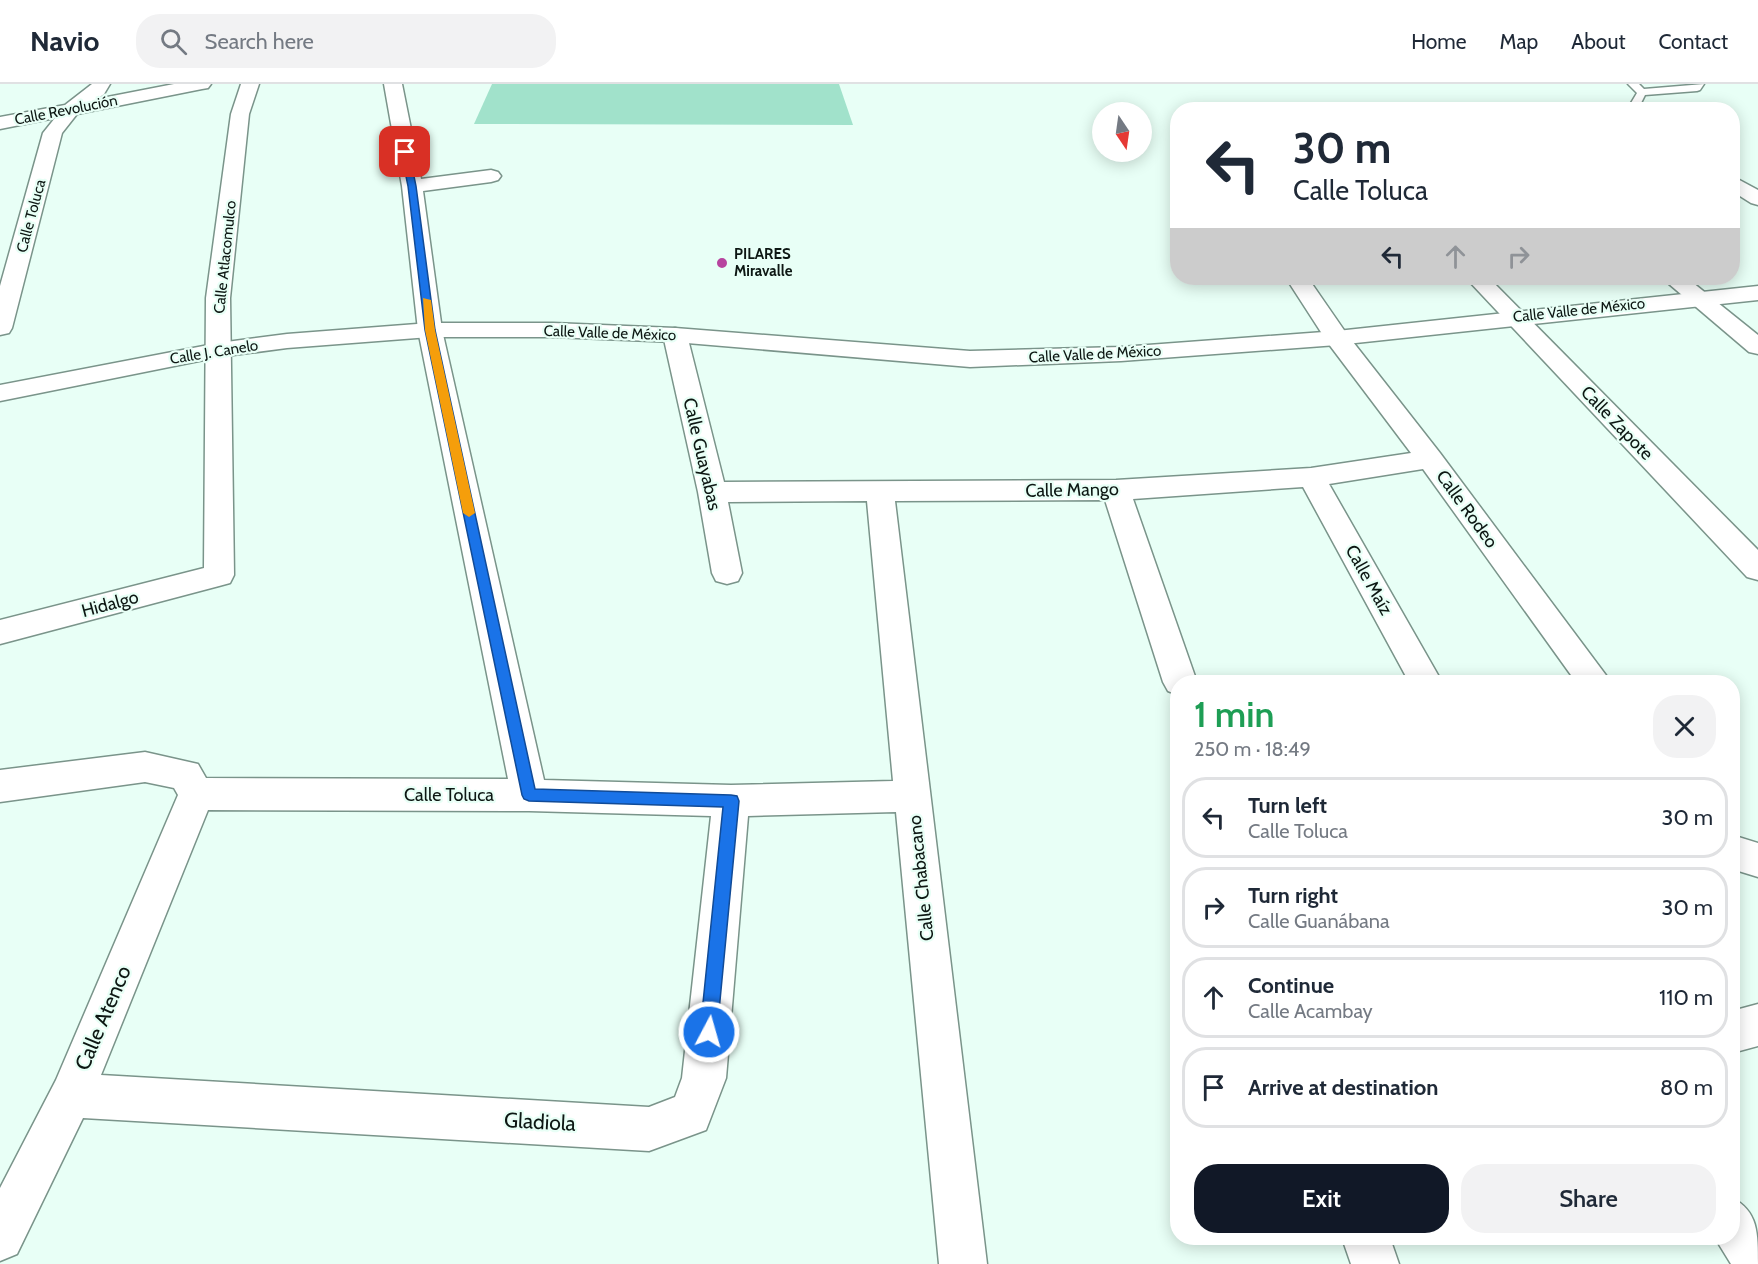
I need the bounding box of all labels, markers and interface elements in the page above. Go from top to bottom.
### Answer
search box [136,14,556,68]
text: Navio [30,24,100,58]
icon: search [157,25,190,58]
text: Search here [205,28,314,55]
text: Home [1411,29,1467,54]
text: Map [1500,29,1538,54]
text: About [1571,29,1625,54]
text: Contact [1658,29,1728,54]
street label: Calle Revolución [13,91,119,129]
north arrow [1092,102,1152,162]
map controls [1092,102,1152,162]
text: 30 m [1293,122,1391,174]
pin [379,126,430,177]
icon: left [1194,126,1272,204]
icon: arrive [388,135,421,168]
text: Calle Toluca [1293,174,1428,207]
street label: Calle Toluca [13,177,50,255]
street label: Calle Atlacomulco [210,200,240,314]
icon: left [1376,240,1409,273]
icon: ahead [1439,240,1472,273]
icon: right [1502,240,1535,273]
place label: PILARES Miravalle [734,245,793,280]
marker: PILARES Miravalle [715,256,729,270]
street label: Calle Valle de México [1512,294,1646,326]
street label: Calle Valle de México [543,322,677,344]
street label: Calle J. Canelo [169,336,259,368]
street label: Calle Valle de México [1028,342,1162,366]
street label: Calle Zapote [1576,381,1658,465]
street label: Calle Guayabas [678,396,726,512]
street label: Calle Rodeo [1431,466,1503,552]
street label: Calle Mango [1025,478,1119,502]
street label: Calle Maíz [1341,541,1398,619]
street label: Hidalgo [79,586,141,622]
text: 1 min [1194,692,1274,736]
button: close [1653,695,1716,758]
text: 250 m · 18:49 [1194,737,1311,761]
street label: Calle Toluca [404,784,494,806]
text: Turn left [1248,792,1327,819]
icon: left [1197,801,1230,834]
text: 30 m [1661,804,1713,831]
street label: Calle Chabacano [903,814,939,942]
text: Calle Toluca [1248,819,1348,843]
text: Turn right [1248,882,1338,909]
icon: right [1197,891,1230,924]
text: 30 m [1661,894,1713,921]
text: Calle Guanábana [1248,909,1390,933]
street label: Calle Atenco [69,962,136,1074]
text: Continue [1248,972,1334,999]
icon: ahead [1197,981,1230,1014]
text: 110 m [1659,984,1713,1011]
text: Calle Acambay [1248,999,1373,1023]
position arrow [677,1000,741,1064]
icon: arrive [1197,1071,1230,1104]
text: Arrive at destination [1248,1074,1438,1101]
text: 80 m [1660,1074,1713,1101]
street label: Gladiola [504,1107,576,1136]
button: Exit [1194,1164,1449,1233]
button: Share [1461,1164,1716,1233]

